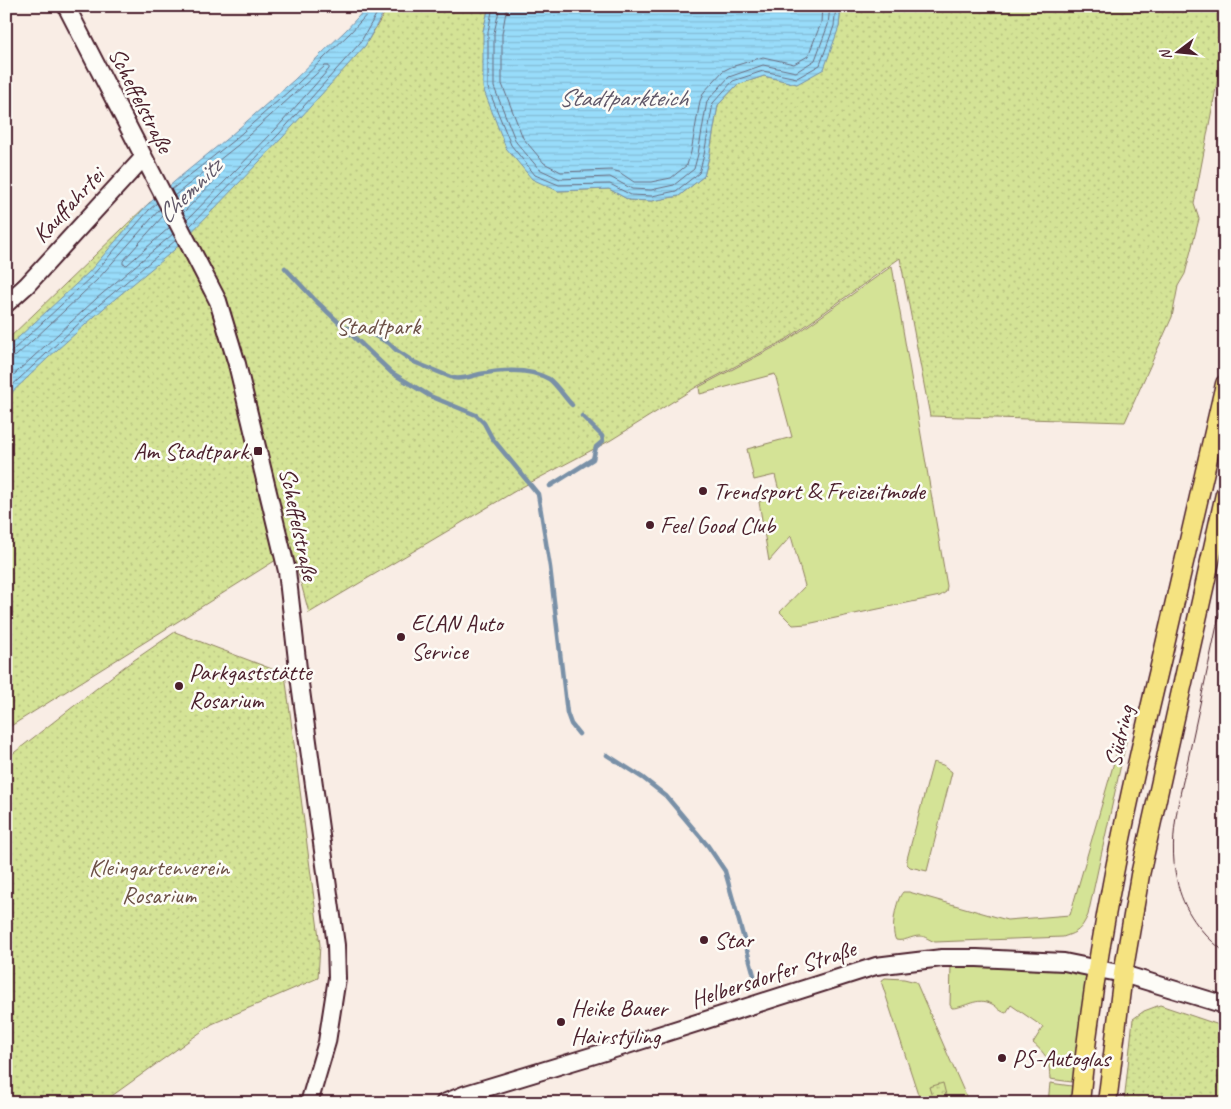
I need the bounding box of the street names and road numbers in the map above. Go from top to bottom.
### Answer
street label: Scheffelstraße [102,42,181,160]
street label: Kauffahrtei [26,159,112,249]
street label: Scheffelstraße [272,465,326,585]
street label: Südring [1097,701,1141,770]
street label: Helbersdorfer Straße [687,933,861,1015]

